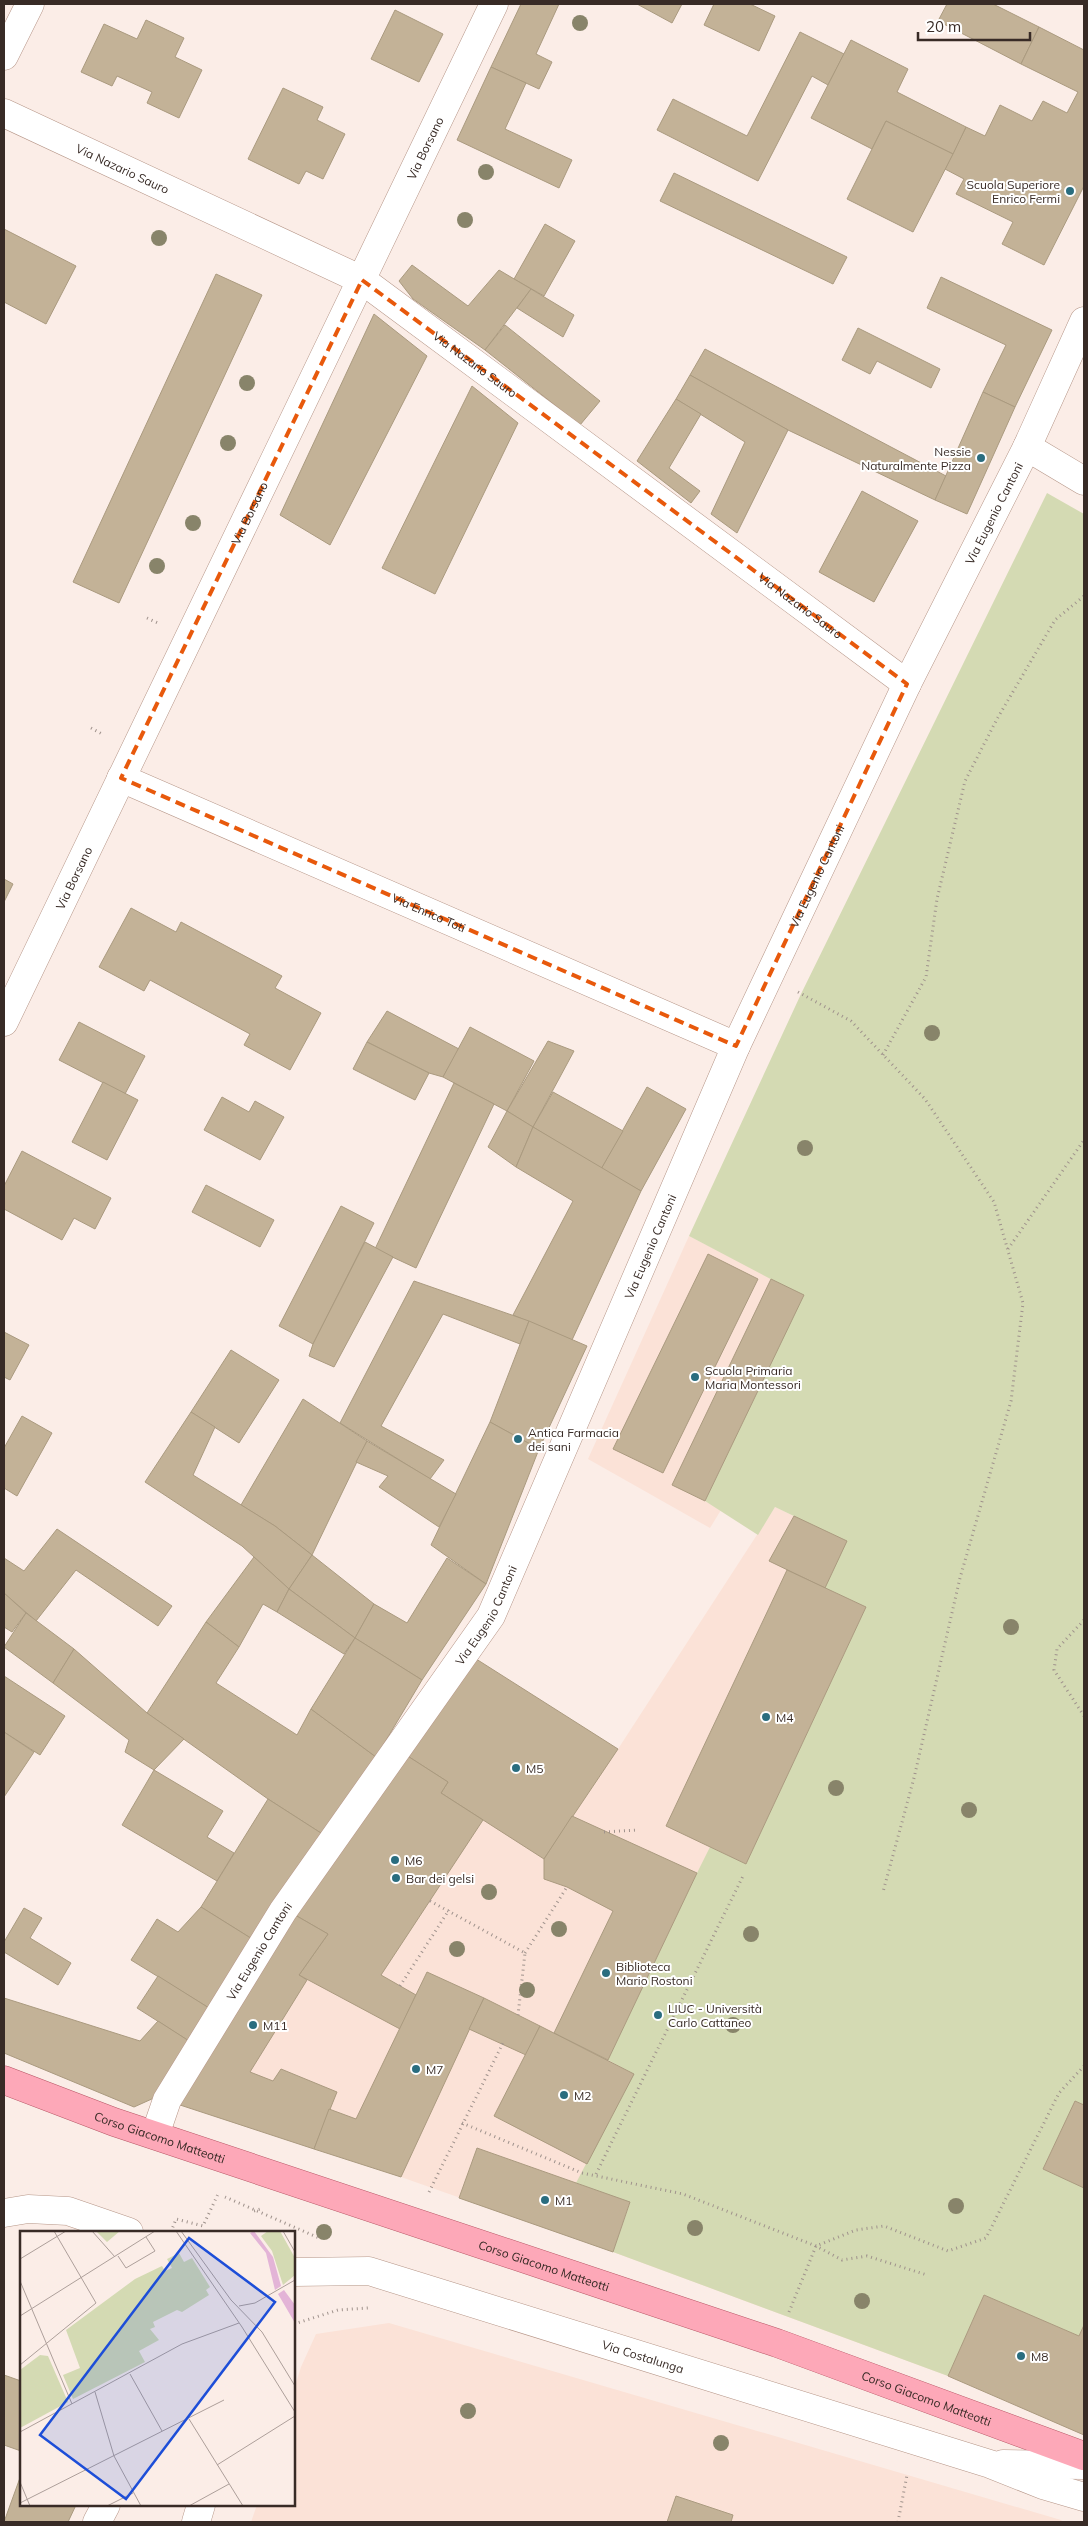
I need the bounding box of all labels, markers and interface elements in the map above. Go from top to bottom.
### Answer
scale bar [918,10,1030,42]
text: 20 m [926,17,961,36]
street label: Via Borsano [403,114,446,182]
street label: Via Nazario Sauro [74,140,172,197]
place label: Scuola Superiore Enrico Fermi [967,177,1060,206]
marker: Scuola Superiore Enrico Fermi [1064,185,1076,197]
street label: Via Nazario Sauro [430,328,520,400]
place label: Nessie Naturalmente Pizza [861,444,971,473]
marker: Nessie Naturalmente Pizza [975,452,987,464]
street label: Via Eugenio Cantoni [961,459,1026,567]
street label: Via Borsano [228,479,271,547]
street label: Via Nazario Sauro [756,569,846,641]
street label: Via Eugenio Cantoni [785,822,847,930]
street label: Via Borsano [52,844,95,912]
street label: Via Enrico Toti [390,890,468,935]
street label: Via Eugenio Cantoni [621,1192,679,1301]
place label: Scuola Primaria Maria Montessori [705,1363,801,1392]
marker: Scuola Primaria Maria Montessori [689,1371,701,1383]
place label: Antica Farmacia dei sani [528,1425,619,1454]
marker: Antica Farmacia dei sani [512,1433,524,1445]
street label: Via Eugenio Cantoni [451,1563,519,1668]
place label: M4 [776,1710,794,1725]
marker: M4 [760,1711,772,1723]
place label: M5 [526,1761,544,1776]
marker: M5 [510,1762,522,1774]
place label: M6 [405,1853,423,1868]
marker: M6 [389,1854,401,1866]
place label: Bar dei gelsi [406,1871,474,1886]
marker: Bar dei gelsi [390,1872,402,1884]
street label: Via Eugenio Cantoni [223,1899,295,2003]
place label: Biblioteca Mario Rostoni [616,1959,693,1988]
marker: Biblioteca Mario Rostoni [600,1967,612,1979]
place label: LIUC - Università Carlo Cattaneo [668,2001,762,2030]
marker: LIUC - Università Carlo Cattaneo [652,2009,664,2021]
place label: M11 [263,2018,288,2033]
marker: M11 [247,2019,259,2031]
place label: M7 [426,2062,444,2077]
marker: M7 [410,2063,422,2075]
place label: M2 [574,2088,592,2103]
marker: M2 [558,2089,570,2101]
street label: Corso Giacomo Matteotti [92,2108,227,2166]
place label: M1 [555,2193,573,2208]
marker: M1 [539,2194,551,2206]
inset map [20,2231,295,2506]
street label: Corso Giacomo Matteotti [477,2237,612,2294]
street label: Via Costalunga [600,2336,686,2376]
place label: M8 [1031,2349,1049,2364]
marker: M8 [1015,2350,1027,2362]
street label: Corso Giacomo Matteotti [860,2367,994,2429]

